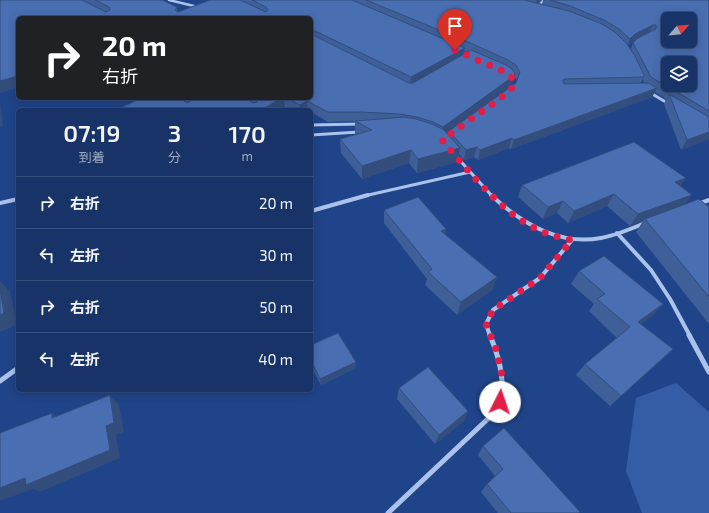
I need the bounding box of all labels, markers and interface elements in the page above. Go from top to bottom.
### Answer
pin [438,9,472,50]
north arrow [661,12,697,48]
map controls [661,12,697,92]
icon: arrive [444,15,466,37]
text: 20 m [102,28,167,62]
icon: right [36,32,88,84]
button: layers [661,56,697,92]
text: 右折 [102,65,138,87]
text: 07:19 [63,118,121,147]
text: 3 [168,118,181,147]
text: 170 [228,119,266,148]
text: m [241,148,253,164]
text: 到着 [79,149,105,165]
text: 分 [168,149,181,165]
icon: right [36,192,58,214]
text: 右折 [70,194,100,212]
text: 20 m [259,194,293,212]
icon: left [36,244,58,266]
text: 左折 [70,246,100,264]
text: 30 m [259,246,293,264]
icon: right [36,296,58,318]
text: 右折 [70,298,100,316]
text: 50 m [259,298,293,316]
icon: left [36,348,58,370]
text: 左折 [70,350,100,368]
text: 40 m [258,350,293,368]
position arrow [479,381,521,423]

